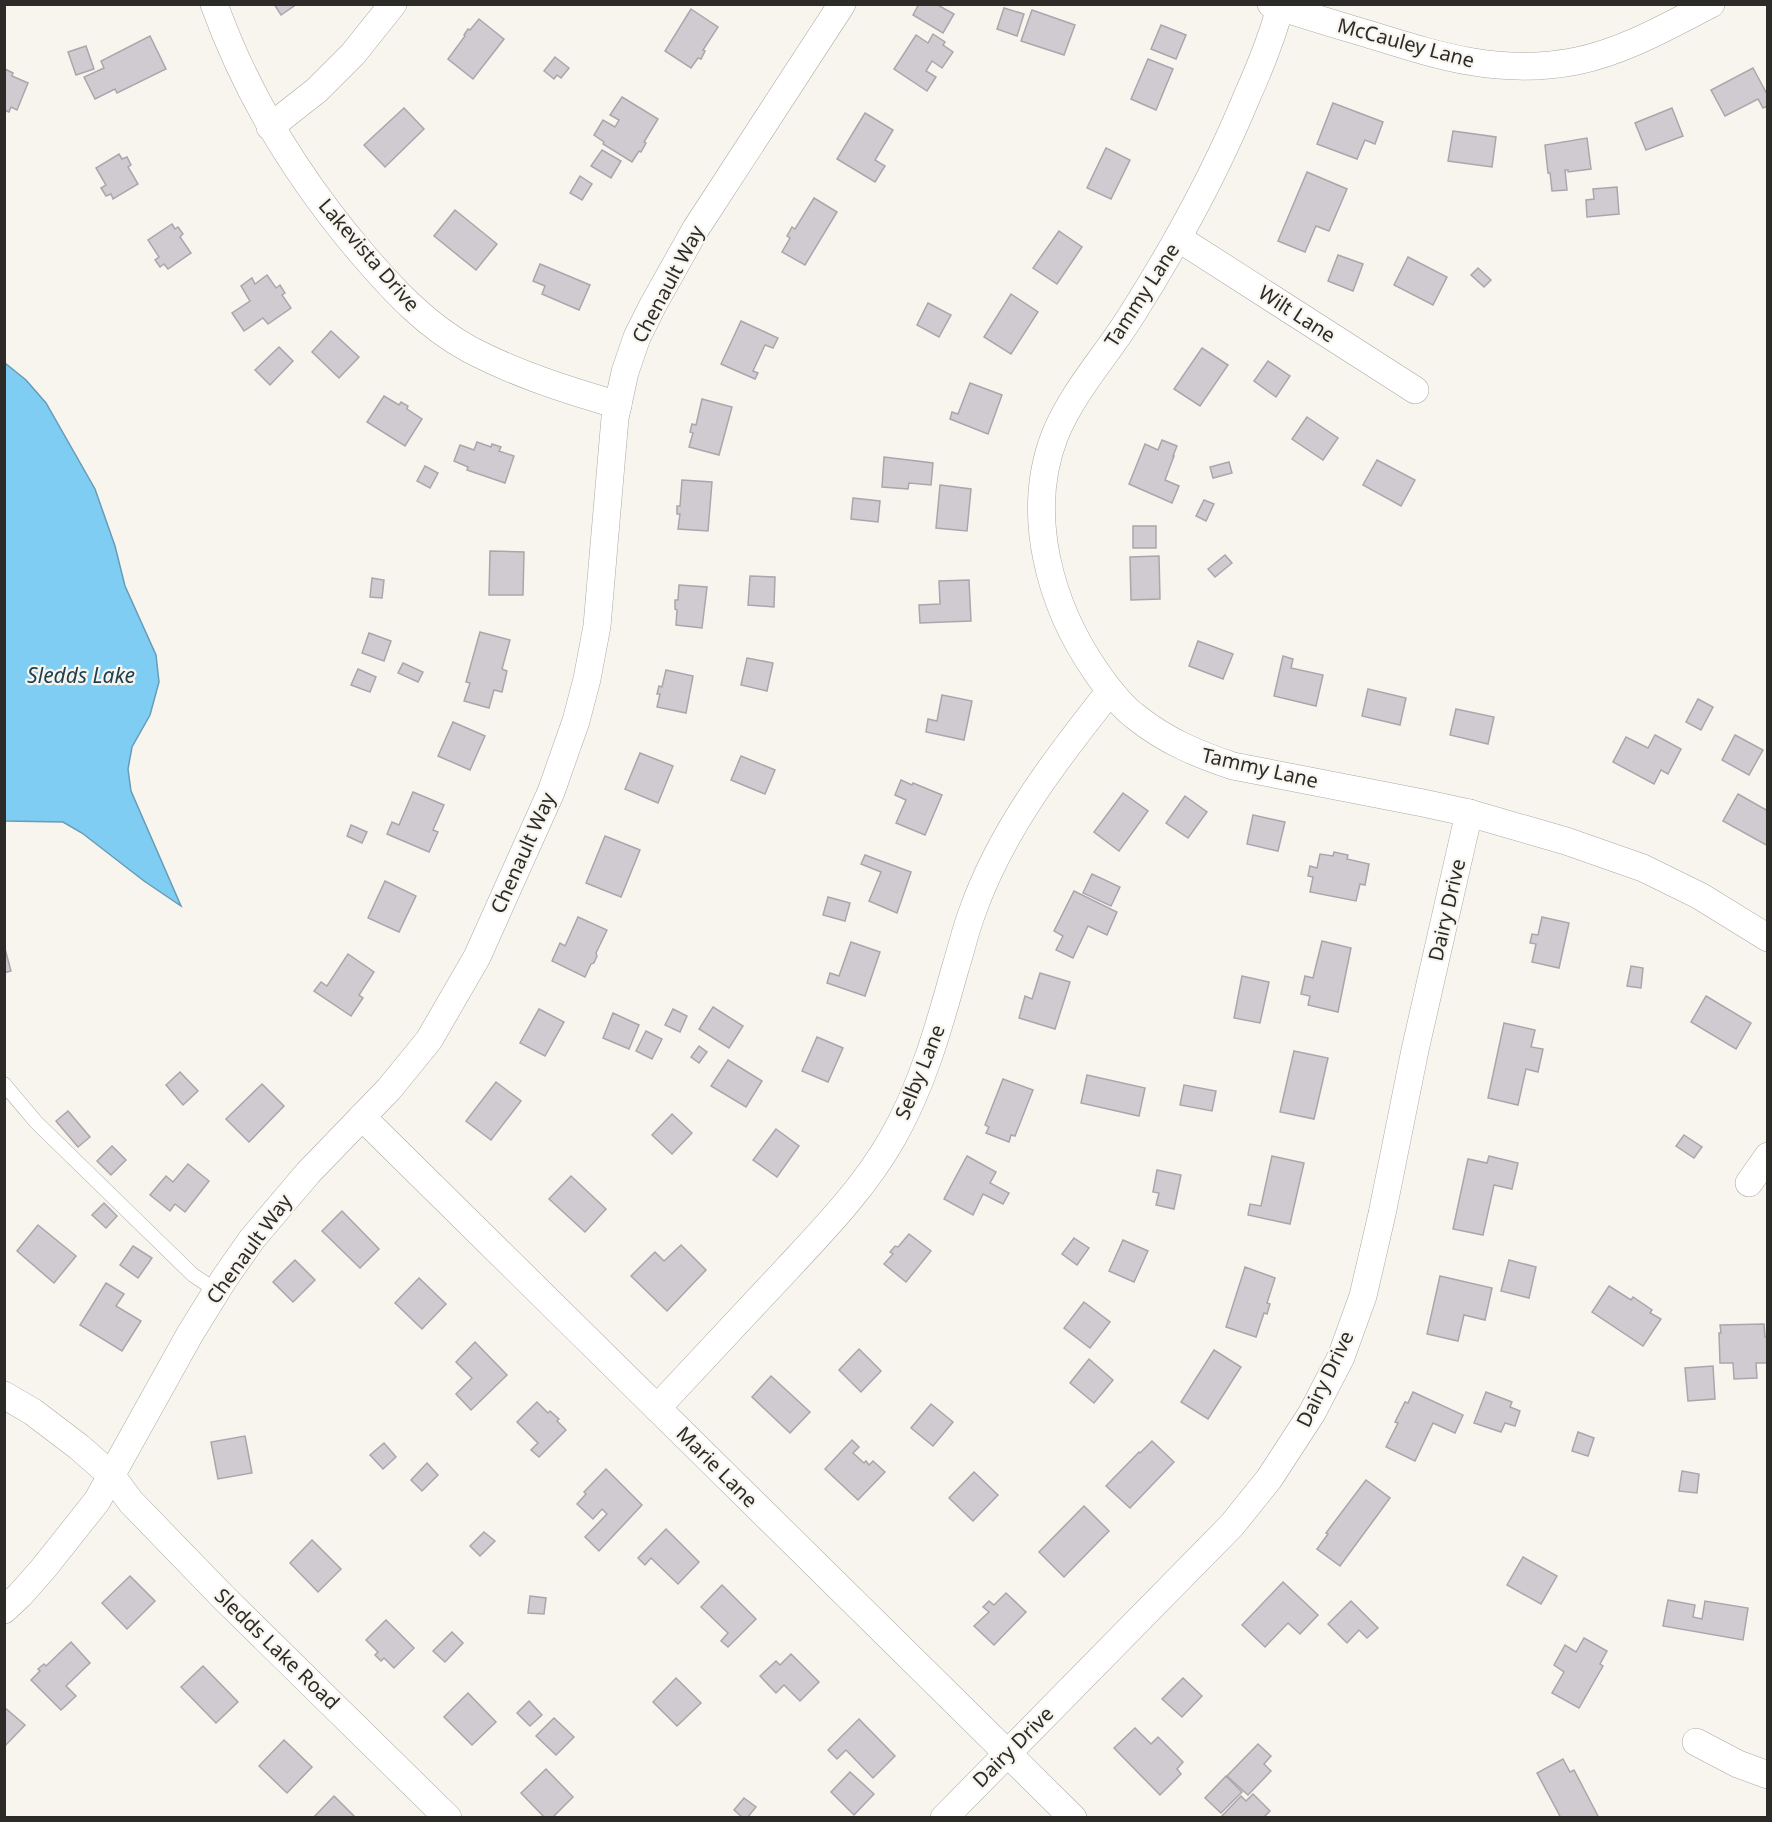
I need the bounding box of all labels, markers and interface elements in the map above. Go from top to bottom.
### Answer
street label: McCauley Lane [1335,11,1478,74]
street label: Lakevista Drive [313,193,426,317]
street label: Chenault Way [625,220,710,347]
street label: Tammy Lane [1098,238,1185,352]
street label: Wilt Lane [1254,279,1341,349]
water label: Sledds Lake [27,661,135,689]
street label: Tammy Lane [1199,741,1321,794]
street label: Chenault Way [484,787,562,917]
street label: Dairy Drive [1422,856,1471,964]
street label: Selby Lane [888,1020,951,1123]
street label: Chenault Way [200,1188,298,1309]
street label: Dairy Drive [1290,1326,1360,1431]
street label: Marie Lane [671,1420,764,1513]
street label: Sledds Lake Road [209,1582,346,1715]
street label: Dairy Drive [966,1700,1059,1793]

